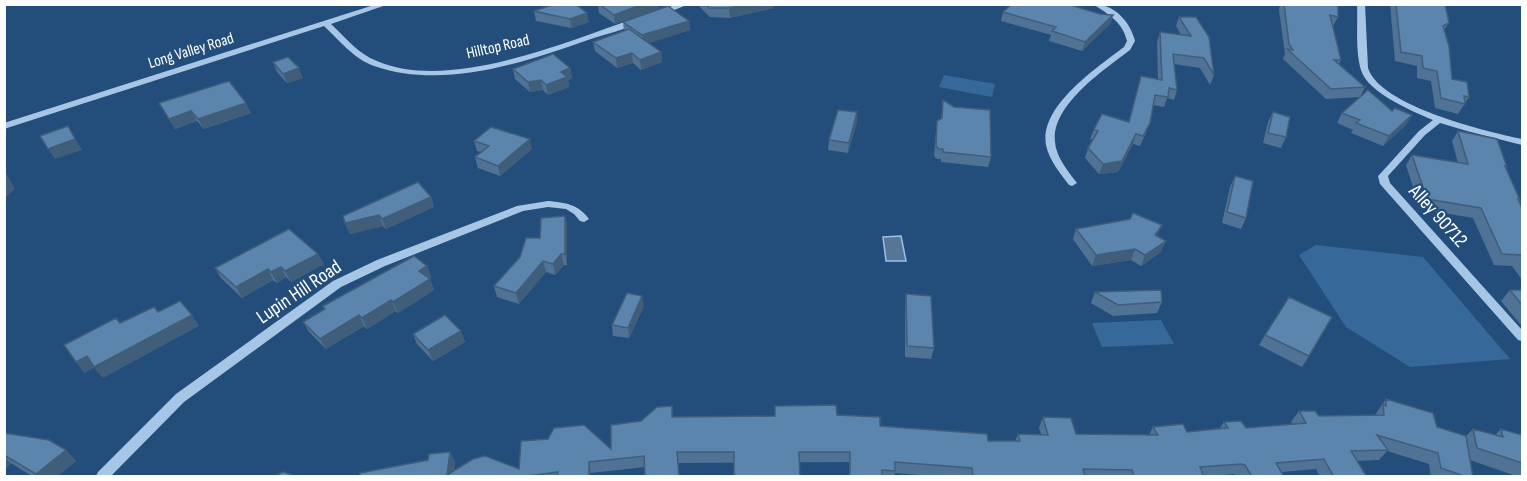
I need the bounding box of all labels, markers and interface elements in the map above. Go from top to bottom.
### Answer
street label: Long Valley Road [146,29,236,73]
street label: Hilltop Road [465,31,531,63]
street label: Alley 90712 [1403,179,1472,252]
street label: Lupin Hill Road [252,255,346,329]

